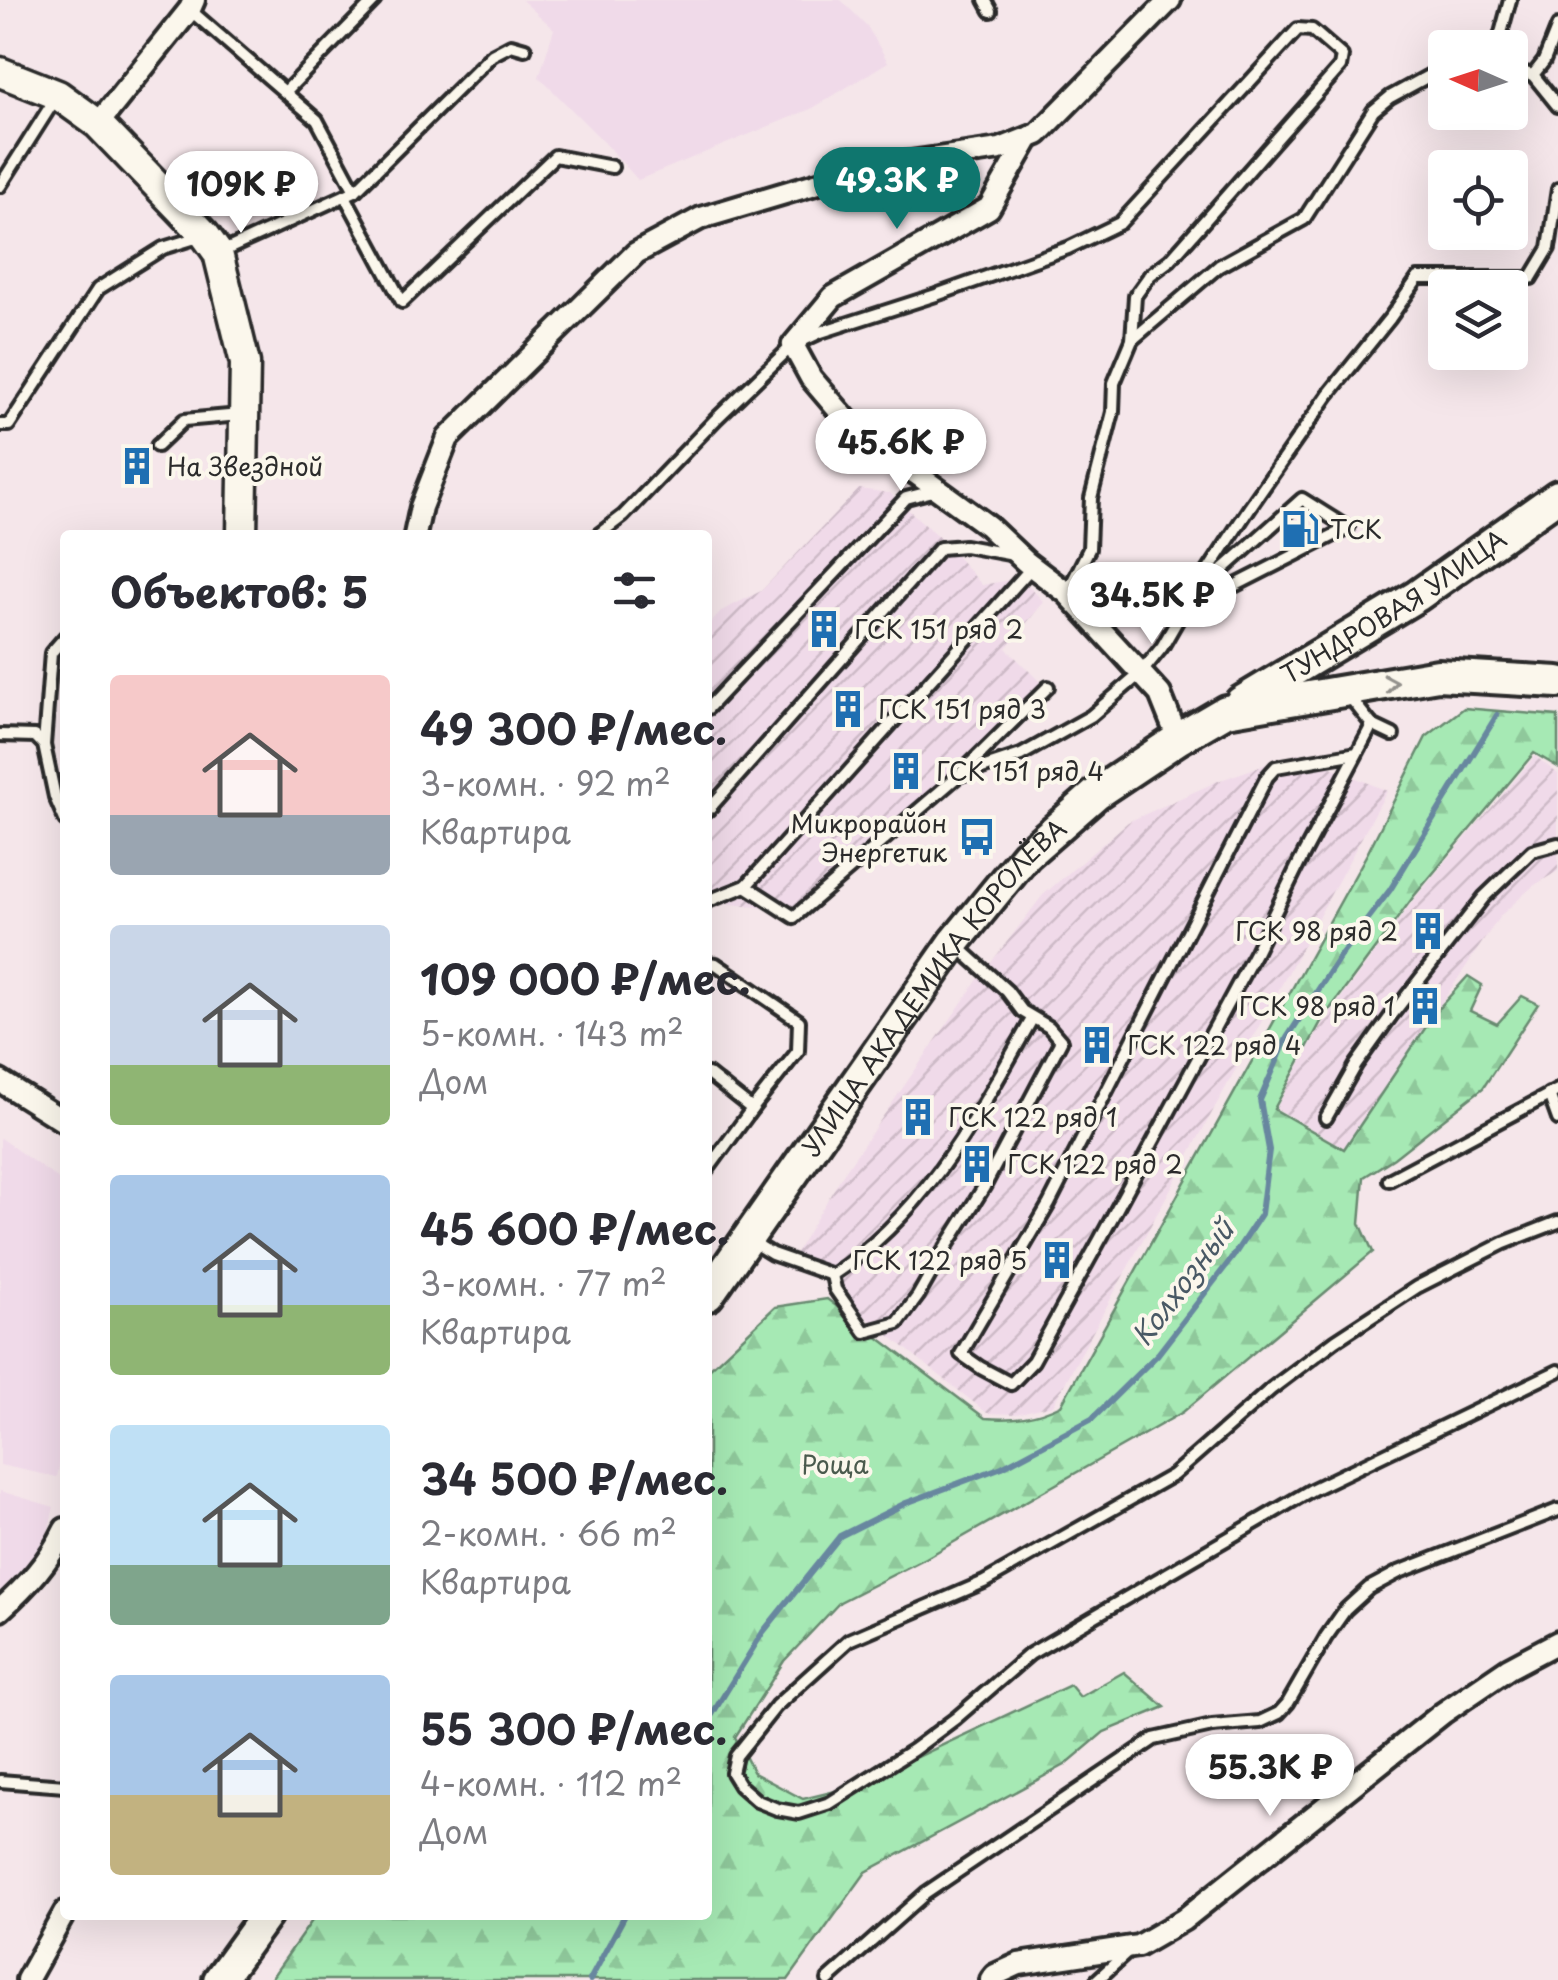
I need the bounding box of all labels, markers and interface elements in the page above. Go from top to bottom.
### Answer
north arrow [1428,30,1528,130]
map controls [1428,30,1528,370]
pin: 49.3K ₽ [805,147,989,232]
button: locate [1428,150,1528,250]
pin: 109K ₽ [160,151,322,236]
text: 49.3K ₽ [835,155,959,203]
text: 109K ₽ [186,159,296,207]
button: layers [1428,270,1528,370]
pin: 45.6K ₽ [809,409,993,494]
text: 45.6K ₽ [837,417,965,465]
building icon: На Звездной [116,445,158,487]
place label: На Звездной [167,447,323,485]
fuel station icon: ТСК [1279,508,1321,550]
place label: ТСК [1330,510,1382,548]
street label: ТУНДРОВАЯ УЛИЦА [1273,520,1514,693]
text: Объектов: 5 [110,559,369,622]
pin: 34.5K ₽ [1060,562,1244,647]
icon: filters [607,563,662,618]
text: 34.5K ₽ [1089,570,1215,618]
building icon: ГСК 151 ряд 2 [803,608,845,650]
place label: ГСК 151 ряд 2 [854,610,1023,648]
one-way arrow [1383,673,1399,694]
building icon: ГСК 151 ряд 3 [827,688,869,730]
place label: ГСК 151 ряд 3 [878,690,1046,728]
text: 49 300 ₽/мес. [420,696,727,759]
icon: home [190,715,310,835]
building icon: ГСК 151 ряд 4 [885,750,927,792]
place label: ГСК 151 ряд 4 [936,752,1104,790]
text: 3-комн. · 92 m² [420,759,671,807]
place label: Микрорайон Энергетик [791,804,947,871]
text: Квартира [420,807,571,855]
street label: УЛИЦА АКАДЕМИКА КОРОЛЁВА [792,809,1074,1164]
bus stop icon: Микрорайон Энергетик [956,816,998,858]
building icon: ГСК 98 ряд 2 [1407,910,1449,952]
place label: ГСК 98 ряд 2 [1235,912,1398,950]
text: 109 000 ₽/мес. [420,946,751,1009]
icon: home [190,965,310,1085]
building icon: ГСК 98 ряд 1 [1404,985,1446,1027]
place label: ГСК 98 ряд 1 [1239,987,1395,1025]
text: 5-комн. · 143 m² [420,1009,684,1057]
building icon: ГСК 122 ряд 4 [1076,1024,1118,1066]
place label: ГСК 122 ряд 4 [1127,1026,1301,1064]
text: Дом [420,1057,489,1105]
building icon: ГСК 122 ряд 1 [897,1096,939,1138]
place label: ГСК 122 ряд 1 [948,1098,1117,1136]
building icon: ГСК 122 ряд 2 [956,1143,998,1185]
place label: ГСК 122 ряд 2 [1007,1145,1183,1183]
text: 45 600 ₽/мес. [420,1196,729,1259]
water label: Колхозный [1120,1207,1246,1354]
icon: home [190,1215,310,1335]
building icon: ГСК 122 ряд 5 [1036,1239,1078,1281]
place label: ГСК 122 ряд 5 [852,1241,1027,1279]
text: 3-комн. · 77 m² [420,1259,667,1307]
text: Квартира [420,1307,571,1355]
park label: Роща [801,1445,869,1483]
text: 34 500 ₽/мес. [420,1446,728,1509]
icon: home [190,1465,310,1585]
text: 2-комн. · 66 m² [420,1509,677,1557]
text: Квартира [420,1557,571,1605]
text: 55 300 ₽/мес. [420,1696,727,1759]
icon: home [190,1715,310,1835]
pin: 55.3K ₽ [1178,1734,1362,1819]
text: 55.3K ₽ [1207,1742,1333,1790]
text: 4-комн. · 112 m² [420,1759,682,1807]
text: Дом [420,1807,489,1855]

